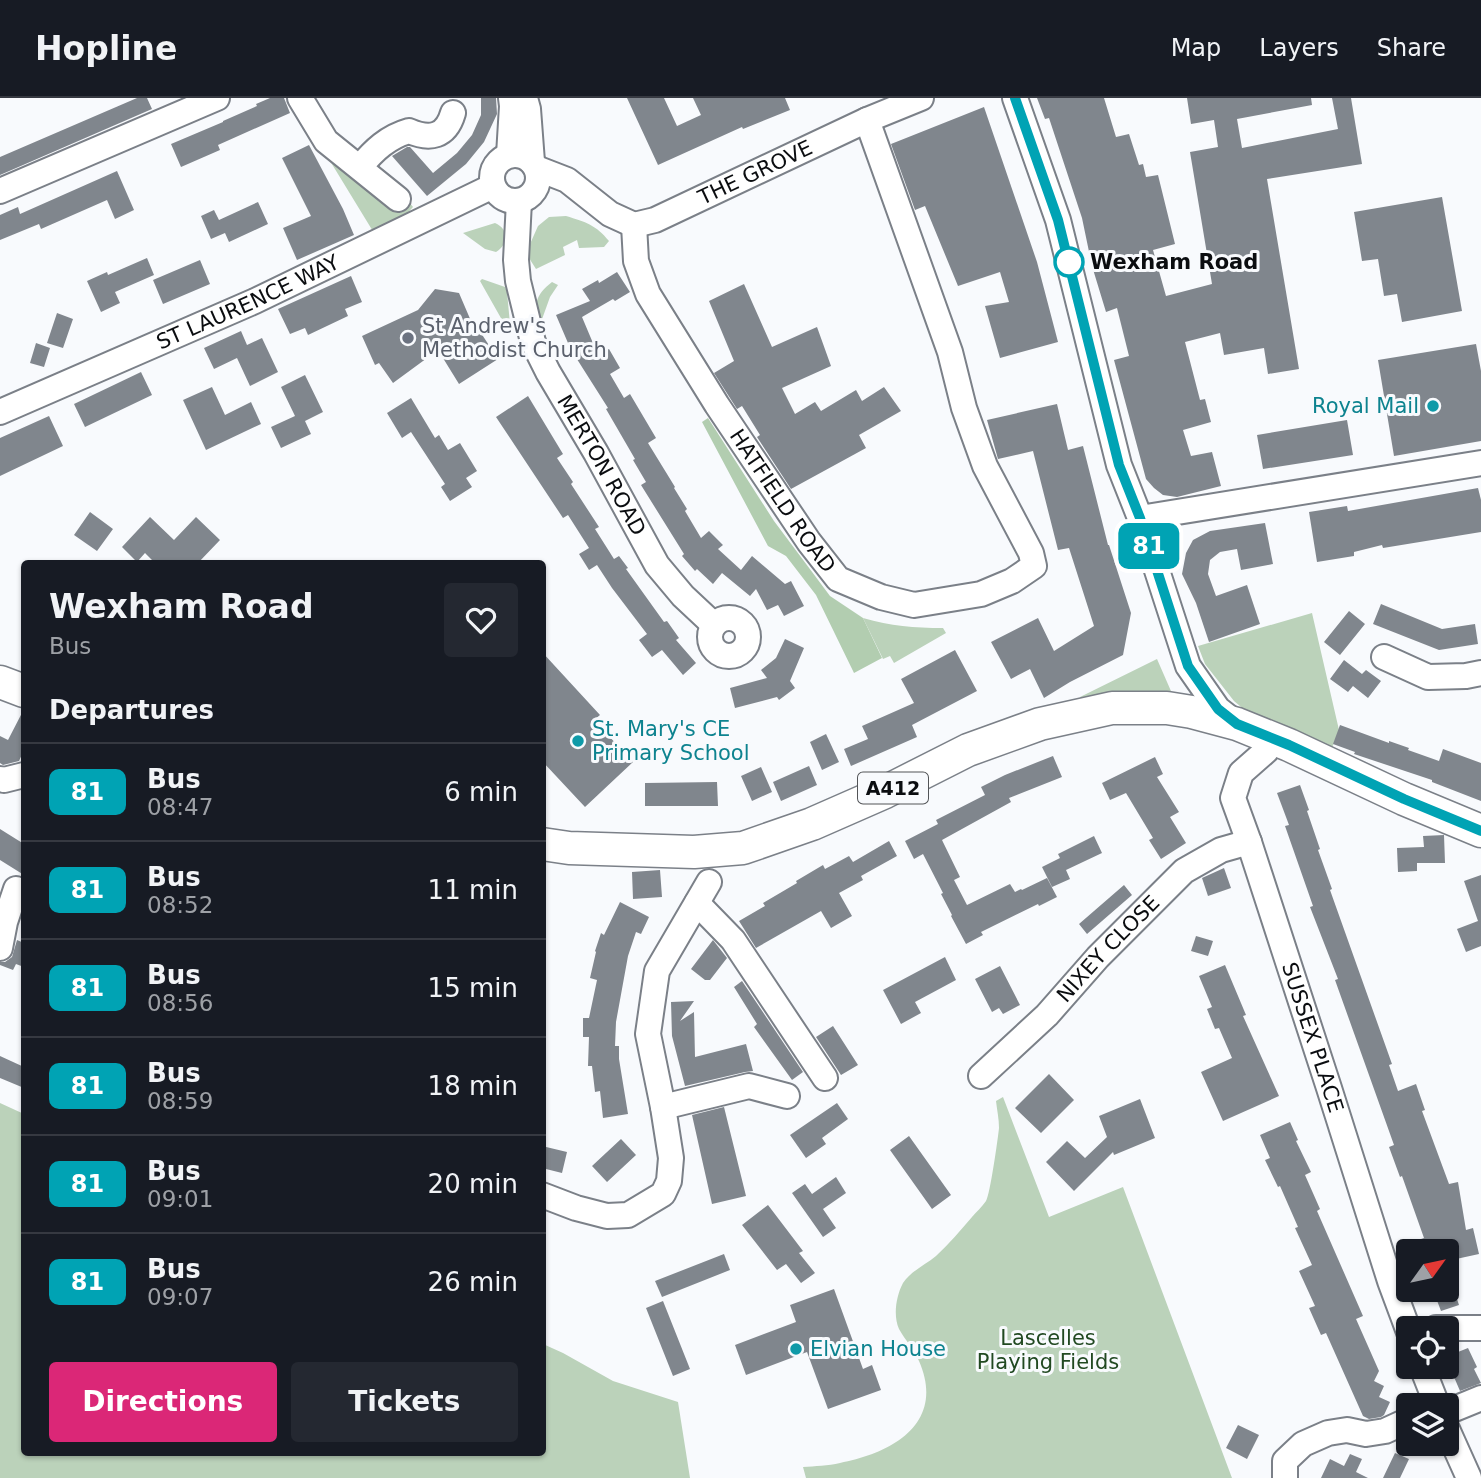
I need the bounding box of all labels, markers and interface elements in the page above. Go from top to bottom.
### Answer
text: Hopline [35,29,177,68]
text: Map [1171,34,1221,62]
text: Layers [1259,34,1339,62]
text: Share [1377,34,1446,62]
street label: THE GROVE [694,136,816,210]
marker: Wexham Road [1054,247,1084,277]
street label: ST LAURENCE WAY [153,250,343,354]
place label: Wexham Road [1090,250,1258,274]
place label: St Andrew's Methodist Church [422,314,607,362]
marker: St Andrew's Methodist Church [400,330,416,346]
street label: MERTON ROAD [552,391,651,540]
place label: Royal Mail [1312,394,1419,418]
marker: Royal Mail [1425,398,1441,414]
street label: HATFIELD ROAD [725,425,840,577]
line badge: 81 [1118,523,1180,569]
text: 81 [1132,532,1166,560]
button: heart [444,583,518,657]
text: Wexham Road [49,587,314,626]
text: Bus [49,633,91,659]
text: Departures [49,695,214,725]
place label: St. Mary's CE Primary School [592,717,750,765]
marker: St. Mary's CE Primary School [570,733,586,749]
text: Bus [147,764,201,794]
road number: A412 [858,772,928,804]
text: 6 min [444,777,518,807]
text: 81 [71,778,104,806]
text: 08:47 [147,794,213,820]
text: Bus [147,862,201,892]
text: 11 min [428,875,518,905]
text: 81 [71,876,104,904]
street label: NIXEY CLOSE [1052,891,1164,1007]
text: 08:52 [147,892,213,918]
street label: SUSSEX PLACE [1277,959,1348,1116]
text: Bus [147,960,201,990]
text: 15 min [428,973,518,1003]
text: 81 [71,974,104,1002]
text: 08:56 [147,990,213,1016]
text: Bus [147,1058,201,1088]
text: 18 min [428,1071,518,1101]
text: 81 [71,1072,104,1100]
text: 08:59 [147,1088,213,1114]
text: Bus [147,1156,201,1186]
text: 20 min [428,1169,518,1199]
text: 81 [71,1170,104,1198]
text: 09:01 [147,1186,213,1212]
north arrow [1396,1239,1460,1302]
map controls [1396,1239,1459,1456]
text: Bus [147,1254,201,1284]
text: 26 min [428,1267,518,1297]
text: 81 [71,1268,104,1296]
text: 09:07 [147,1284,213,1310]
button: locate [1396,1316,1459,1379]
park label: Lascelles Playing Fields [977,1326,1119,1374]
place label: Elvian House [810,1337,946,1361]
marker: Elvian House [788,1341,804,1357]
button: Directions [49,1362,277,1442]
button: Tickets [291,1362,518,1442]
button: layers [1396,1393,1459,1456]

